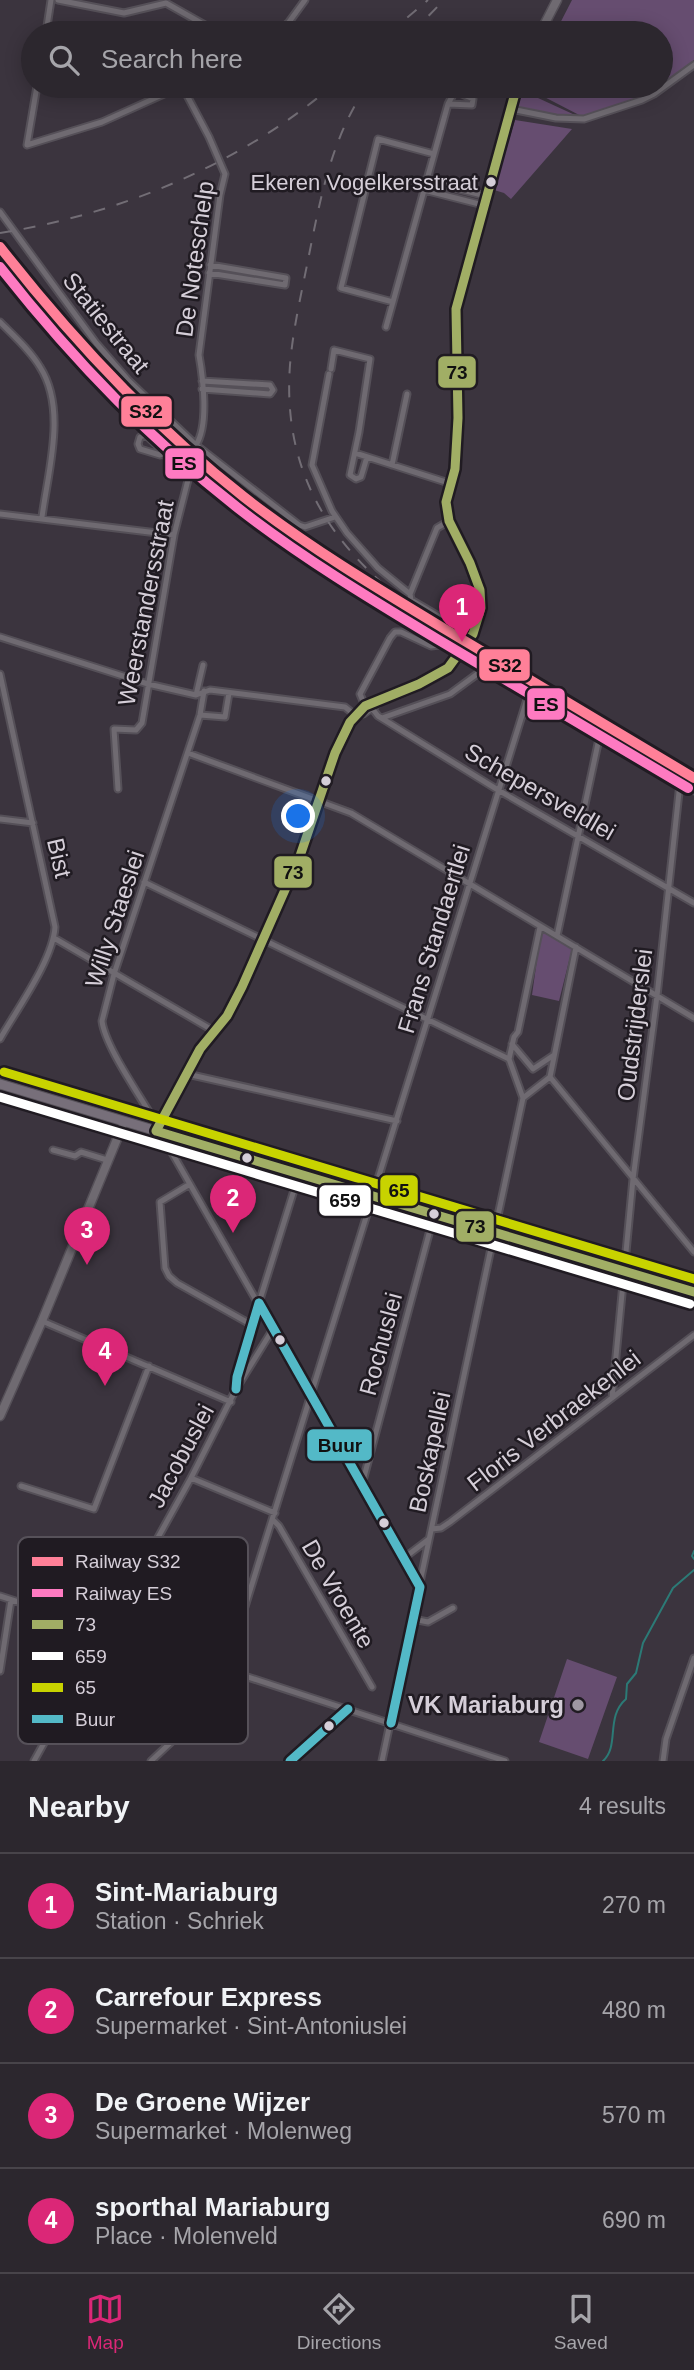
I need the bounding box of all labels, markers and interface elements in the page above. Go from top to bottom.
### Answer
search box [21,21,673,98]
icon: search [45,41,83,79]
text: Search here [101,44,243,74]
place label: Ekeren Vogelkersstraat [251,170,478,195]
marker: Ekeren Vogelkersstraat [484,175,498,189]
street label: De Noteschelp [170,179,219,339]
street label: Statiestraat [58,267,155,379]
line badge: 73 [437,355,477,389]
text: 73 [446,362,468,383]
line badge: S32 [120,395,173,428]
text: S32 [129,401,163,422]
line badge: ES [164,447,205,480]
text: ES [171,453,197,474]
street label: Weerstandersstraat [112,497,179,708]
pin: 1 [439,584,485,642]
line badge: S32 [478,648,531,682]
text: S32 [488,655,522,676]
line badge: ES [526,687,566,721]
text: ES [533,694,559,715]
street label: Schepersveldlei [460,738,620,846]
unlabelled marker [319,774,333,788]
your location [281,799,315,833]
street label: Bist [42,835,77,881]
street label: Frans Standaertlei [392,841,475,1037]
street label: Willy Staeslei [80,847,149,991]
line badge: 73 [273,855,313,889]
text: 73 [282,862,304,883]
street label: Oudstrijderslei [612,947,657,1103]
unlabelled marker [240,1151,254,1165]
line badge: 65 [379,1174,419,1207]
pin: 2 [210,1175,256,1233]
text: 65 [388,1180,410,1201]
line badge: 659 [318,1184,372,1217]
text: 659 [329,1190,361,1211]
pin: 3 [64,1207,110,1265]
unlabelled marker [427,1207,441,1221]
line badge: 73 [455,1210,495,1243]
text: 73 [464,1216,486,1237]
street label: Rochuslei [354,1289,407,1398]
pin: 4 [82,1328,128,1386]
unlabelled marker [273,1333,287,1347]
street label: Floris Verbraekenlei [462,1345,646,1497]
street label: Boskapellei [404,1389,455,1515]
street label: Jacobuslei [142,1399,219,1512]
line badge: Buur [306,1428,373,1462]
text: Buur [318,1435,363,1456]
unlabelled marker [377,1516,391,1530]
street label: De Vroente [297,1535,380,1653]
legend [18,1537,248,1744]
text: Railway S32 [75,1551,181,1572]
text: Railway ES [75,1583,172,1604]
text: 73 [75,1614,96,1635]
text: 659 [75,1646,107,1667]
text: 65 [75,1677,96,1698]
place label: VK Mariaburg [408,1691,564,1718]
marker: VK Mariaburg [570,1697,586,1713]
text: Buur [75,1709,116,1730]
unlabelled marker [322,1719,336,1733]
text: Nearby [28,1790,130,1823]
text: 4 results [579,1793,666,1819]
text: Sint-Mariaburg [95,1877,278,1907]
text: 1 [45,1892,57,1918]
text: 270 m [602,1892,666,1918]
text: Station · Schriek [95,1908,264,1934]
text: Carrefour Express [95,1982,322,2012]
text: 2 [45,1997,57,2023]
text: 480 m [602,1997,666,2023]
text: Supermarket · Sint-Antoniuslei [95,2013,407,2039]
text: De Groene Wijzer [95,2087,310,2117]
text: 3 [45,2102,57,2128]
text: 570 m [602,2102,666,2128]
text: Supermarket · Molenweg [95,2118,352,2144]
text: sporthal Mariaburg [95,2192,330,2222]
text: 4 [45,2207,57,2233]
text: 690 m [602,2207,666,2233]
text: Place · Molenveld [95,2223,278,2249]
tab: Map [86,2290,124,2354]
tab: Directions [297,2290,381,2354]
tab: Saved [554,2290,608,2354]

